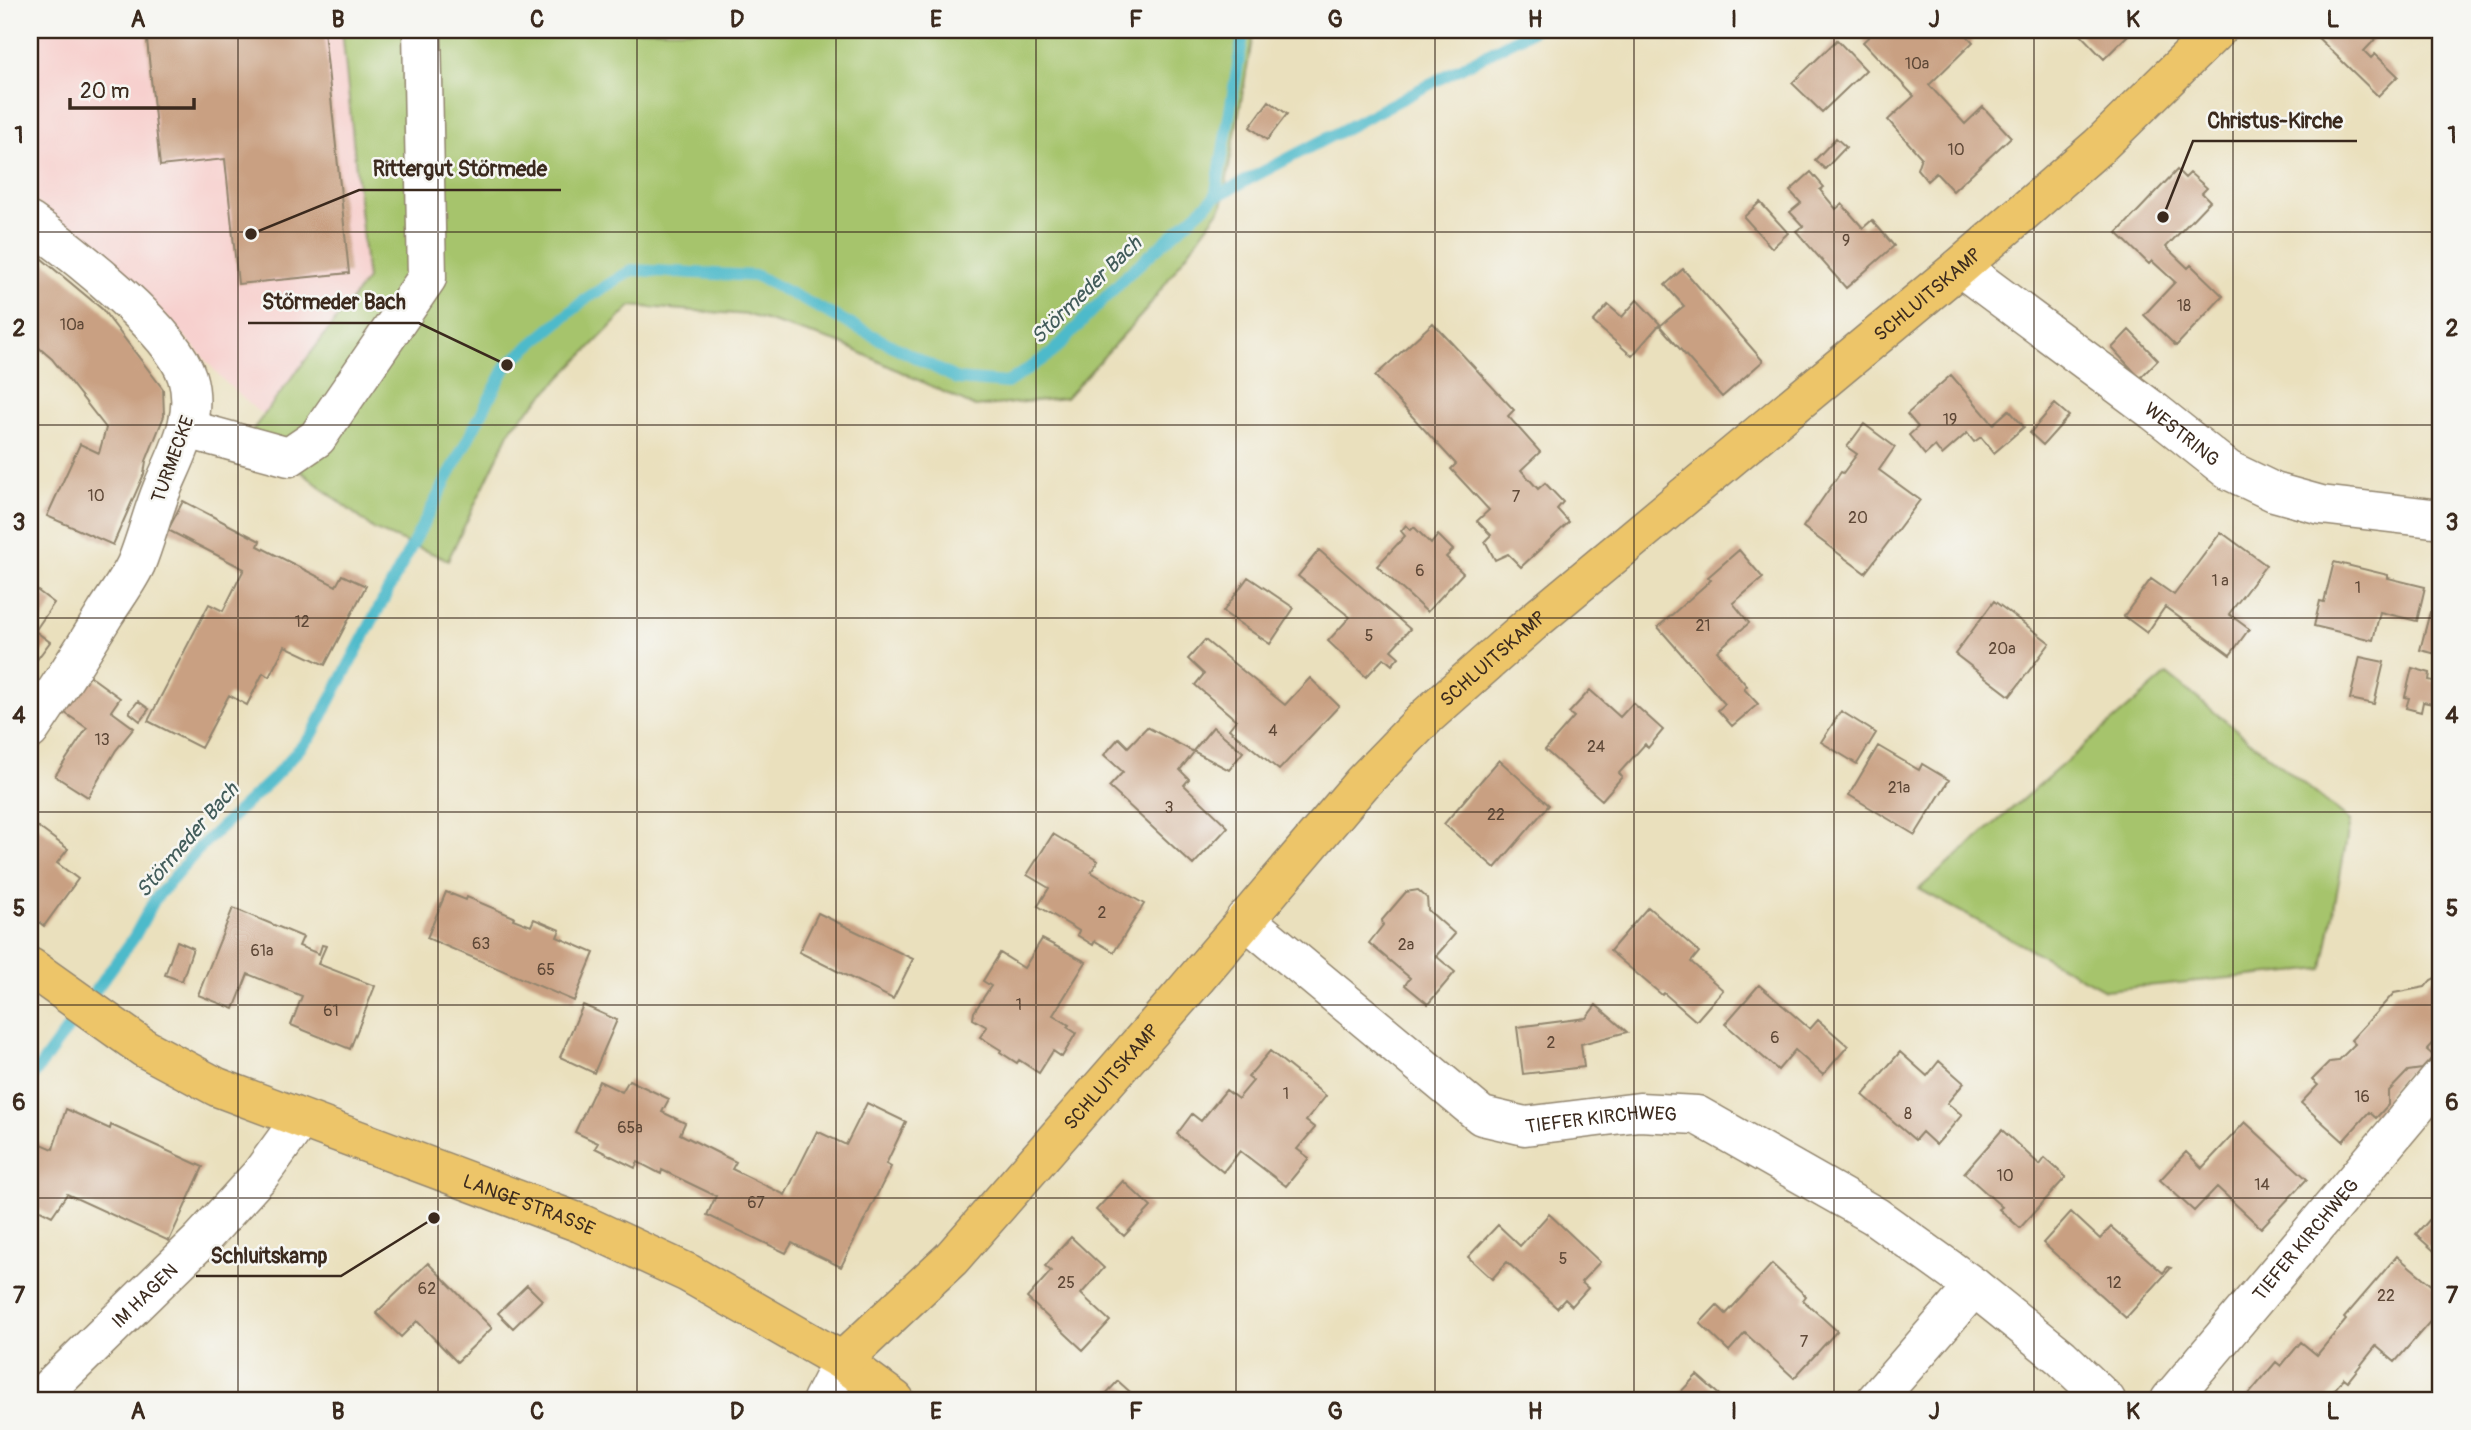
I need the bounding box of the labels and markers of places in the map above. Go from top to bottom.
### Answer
callout: Christus-Kirche [2193,99,2357,141]
callout: Rittergut Störmede [359,148,561,190]
callout: Störmeder Bach [248,281,419,323]
callout: Schluitskamp [196,1234,341,1276]

